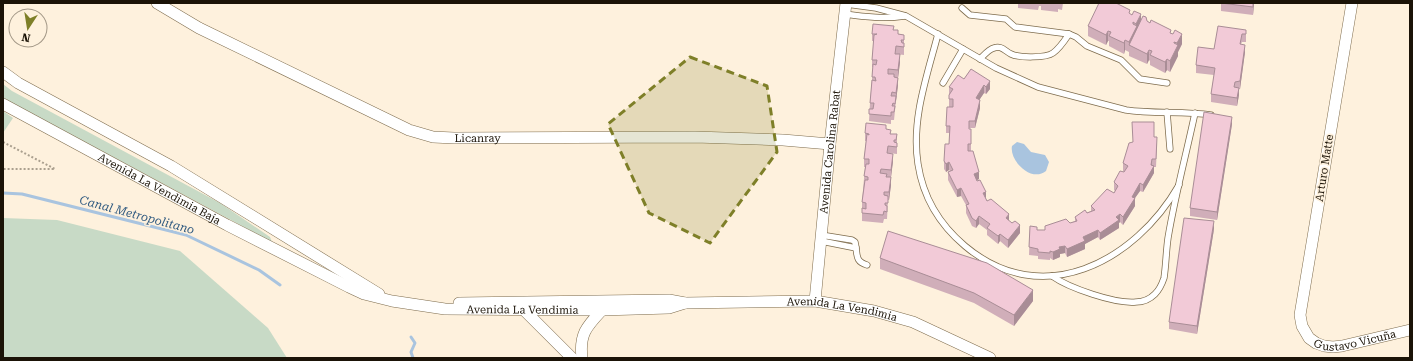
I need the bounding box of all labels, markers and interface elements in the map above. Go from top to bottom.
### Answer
north arrow [8,8,48,48]
text: N [20,30,32,45]
street label: Avenida Carolina Rabat [817,89,843,214]
street label: Licanray [455,132,501,145]
street label: Arturo Matte [1313,134,1336,203]
street label: Avenida La Vendimia Baja [96,151,223,227]
water label: Canal Metropolitano [78,193,196,237]
street label: Avenida La Vendimia [787,295,899,324]
street label: Avenida La Vendimia [466,303,579,317]
street label: Gustavo Vicuña [1312,327,1397,354]

